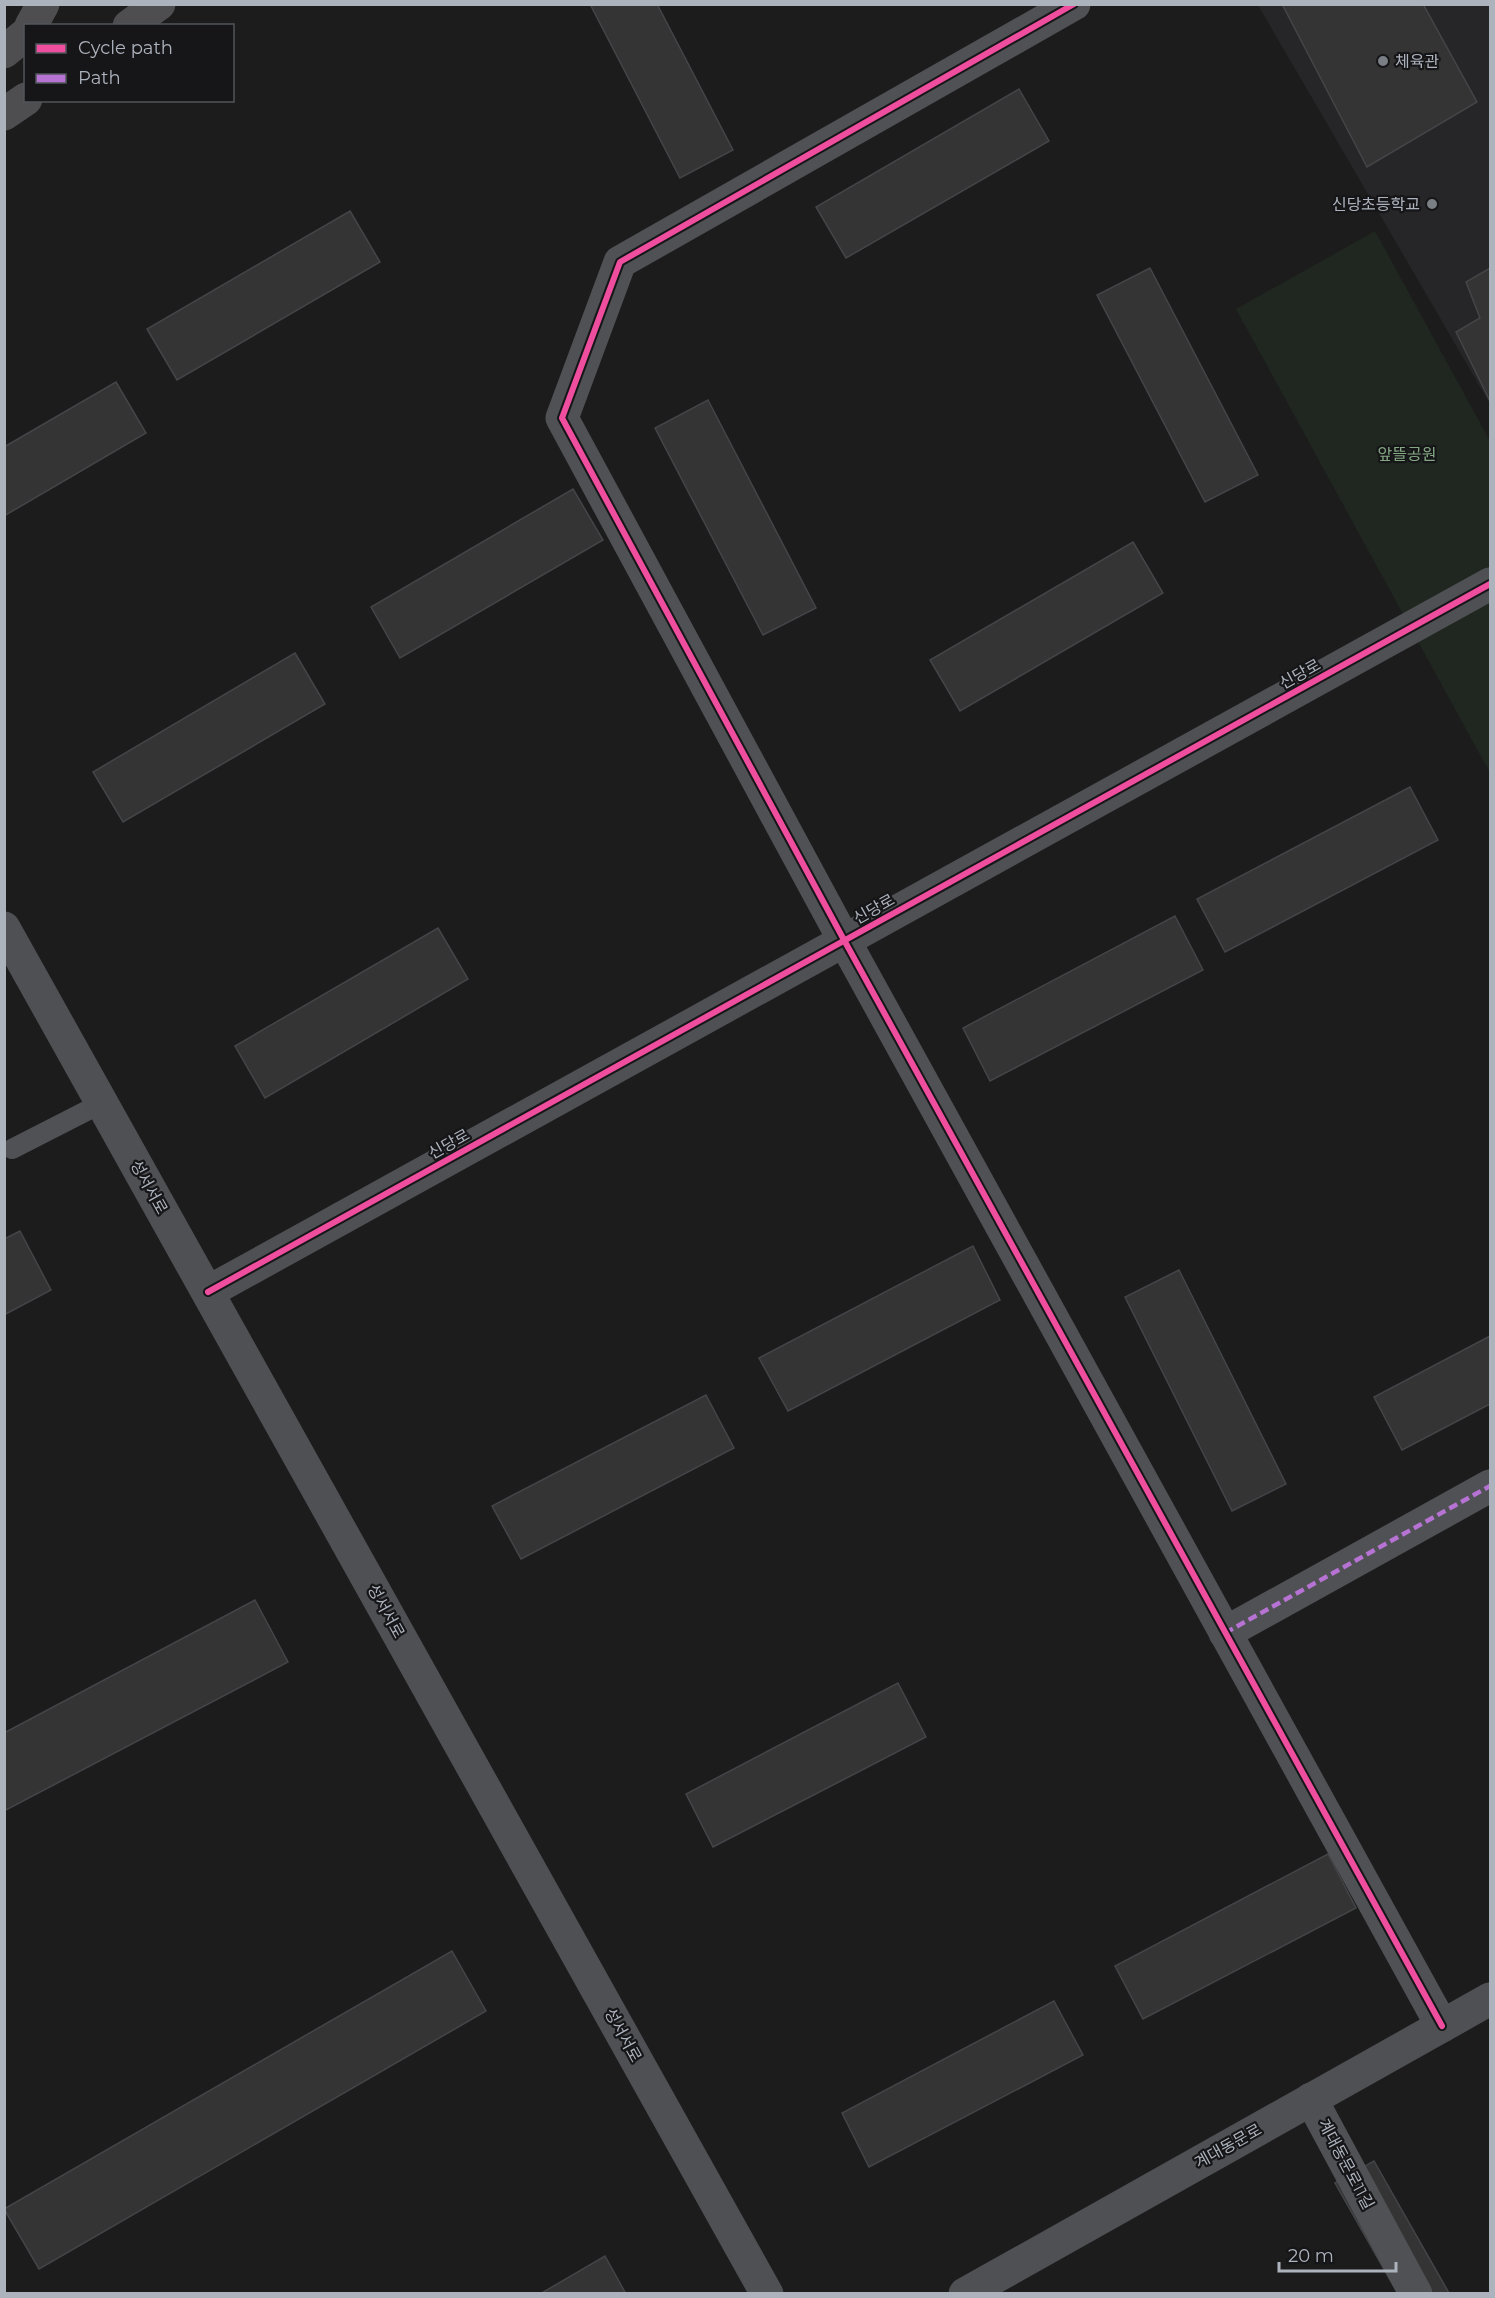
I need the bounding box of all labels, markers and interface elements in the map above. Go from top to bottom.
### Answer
legend [24,24,234,102]
text: Cycle path [78,37,173,59]
place label: 체육관 [1395,52,1439,71]
marker: 체육관 [1376,54,1390,68]
text: Path [78,67,121,89]
place label: 신당초등학교 [1332,195,1420,214]
marker: 신당초등학교 [1425,197,1439,211]
park label: 앞뜰공원 [1378,445,1436,464]
street label: 신당로 [1276,655,1324,693]
street label: 신당로 [850,890,898,928]
street label: 신당로 [425,1125,473,1163]
street label: 성서서로 [126,1157,172,1218]
street label: 성서서로 [363,1581,409,1642]
street label: 성서서로 [600,2005,646,2066]
street label: 계대동문로11길 [1314,2115,1378,2213]
street label: 계대동문로 [1191,2120,1265,2172]
scale bar [1279,2235,1396,2273]
text: 20 m [1288,2245,1334,2267]

